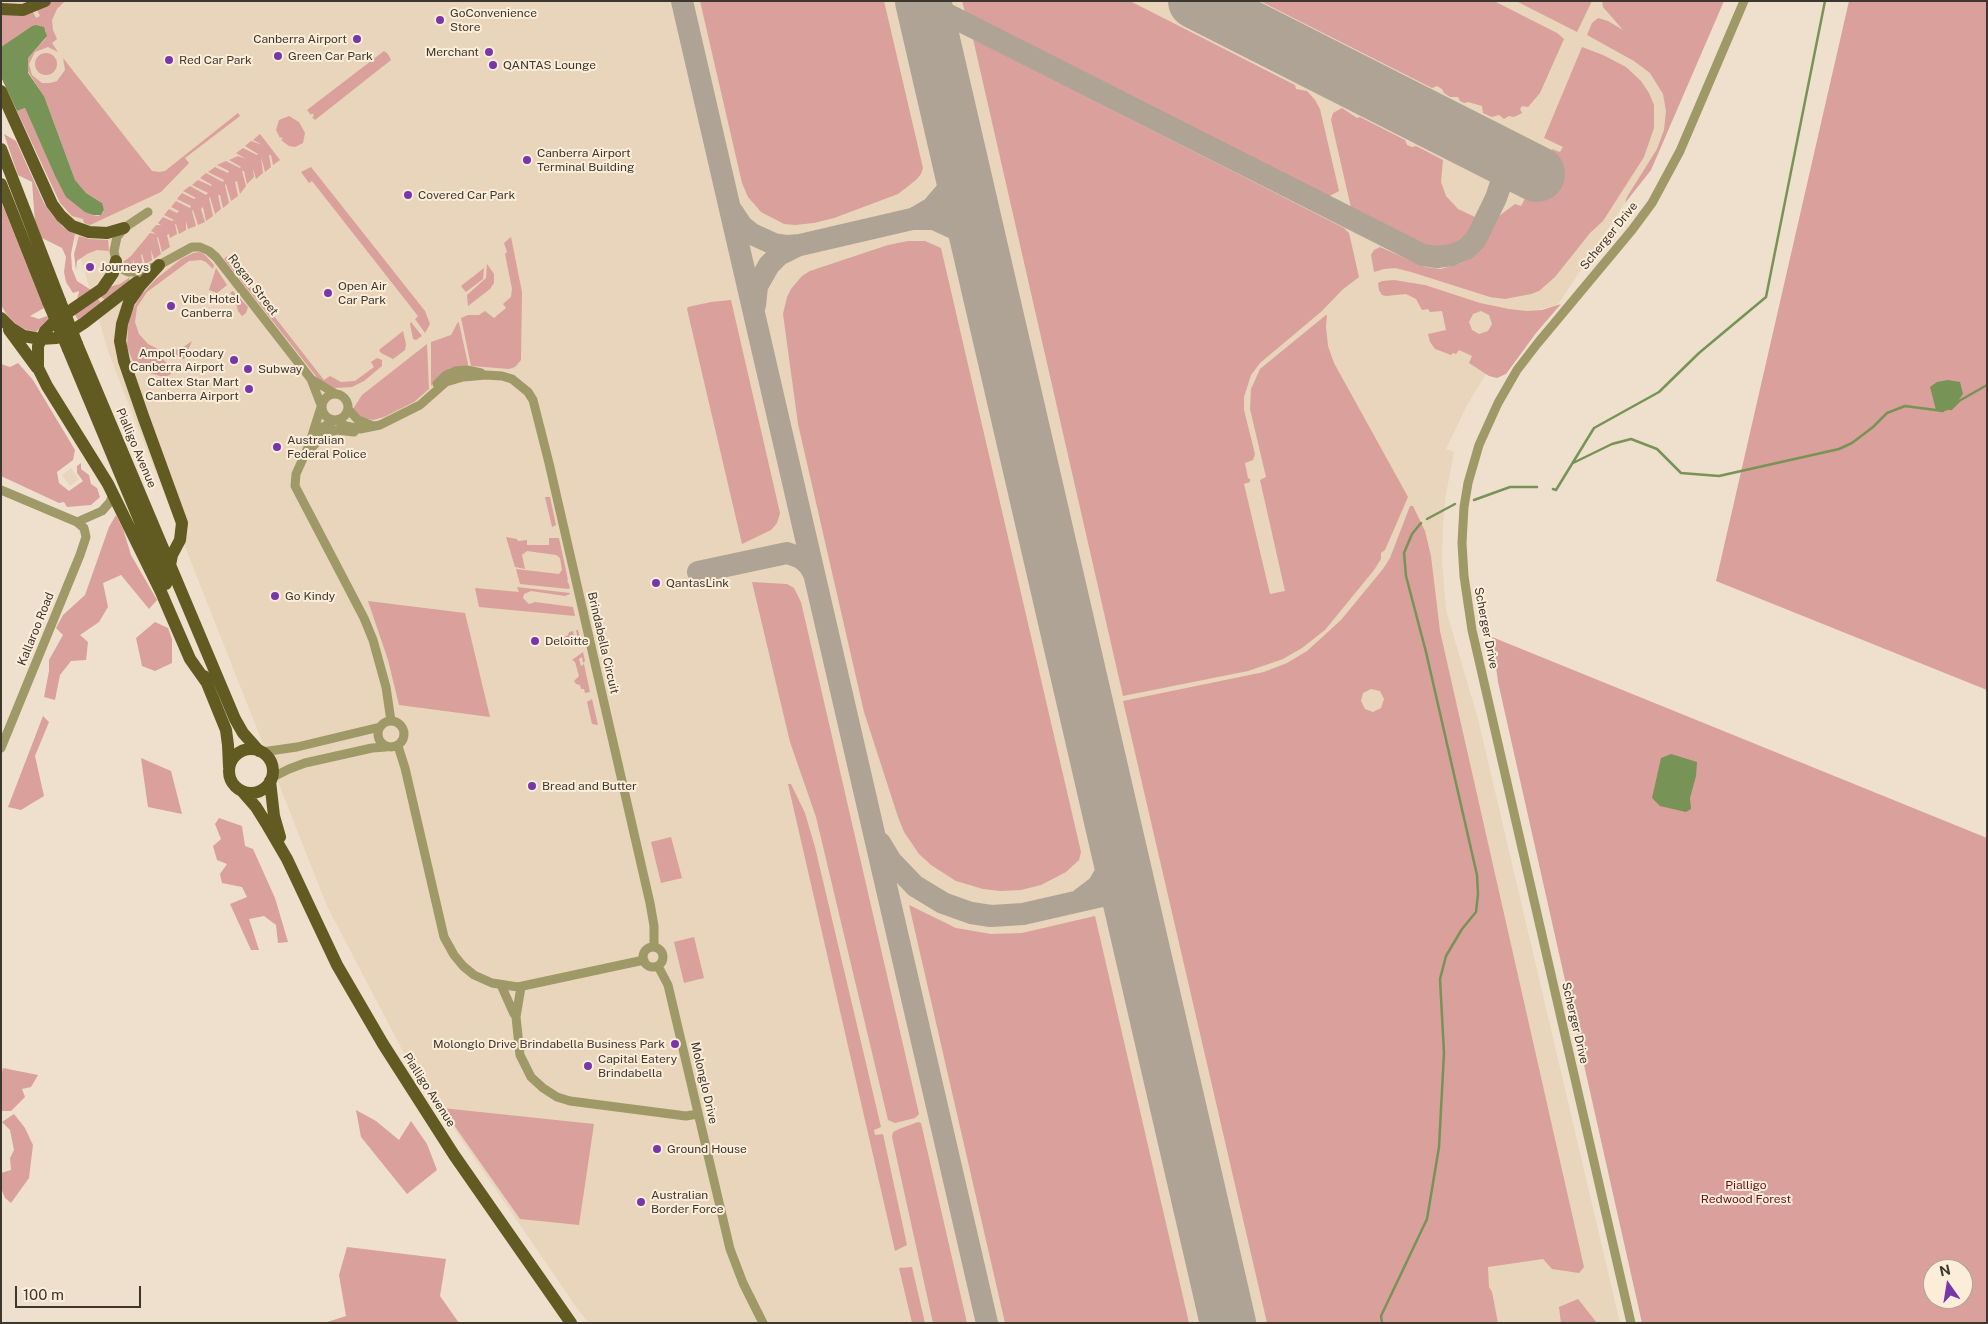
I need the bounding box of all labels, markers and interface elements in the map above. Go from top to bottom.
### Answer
place label: GoConvenience Store [450,6,537,34]
marker: GoConvenience Store [434,14,446,26]
place label: Canberra Airport [253,32,347,46]
marker: Canberra Airport [351,33,363,45]
place label: Merchant [426,45,479,59]
marker: Merchant [483,46,495,58]
place label: Green Car Park [288,49,373,63]
marker: Green Car Park [272,50,284,62]
place label: Red Car Park [179,53,252,67]
marker: Red Car Park [163,54,175,66]
place label: QANTAS Lounge [503,58,596,72]
marker: QANTAS Lounge [487,59,499,71]
place label: Canberra Airport Terminal Building [537,146,634,174]
marker: Canberra Airport Terminal Building [521,154,533,166]
place label: Covered Car Park [418,188,515,202]
marker: Covered Car Park [402,189,414,201]
street label: Scherger Drive [1577,199,1641,273]
street label: Rogan Street [225,252,281,318]
place label: Journeys [100,260,149,274]
marker: Journeys [84,261,96,273]
place label: Open Air Car Park [338,279,387,307]
marker: Open Air Car Park [322,287,334,299]
place label: Vibe Hotel Canberra [181,292,240,320]
marker: Vibe Hotel Canberra [165,300,177,312]
place label: Ampol Foodary Canberra Airport [130,346,224,374]
marker: Ampol Foodary Canberra Airport [228,354,240,366]
place label: Subway [258,362,302,376]
marker: Subway [242,363,254,375]
place label: Caltex Star Mart Canberra Airport [145,375,239,403]
marker: Caltex Star Mart Canberra Airport [243,383,255,395]
street label: Pialligo Avenue [113,406,159,490]
place label: Australian Federal Police [287,433,367,461]
marker: Australian Federal Police [271,441,283,453]
place label: QantasLink [666,576,729,590]
marker: QantasLink [650,577,662,589]
street label: Scherger Drive [1471,586,1501,670]
place label: Go Kindy [285,589,335,603]
street label: Kallaroo Road [15,590,57,668]
marker: Go Kindy [269,590,281,602]
street label: Brindabella Circuit [584,591,622,695]
place label: Deloitte [545,634,589,648]
marker: Deloitte [529,635,541,647]
place label: Bread and Butter [542,779,637,793]
marker: Bread and Butter [526,780,538,792]
street label: Scherger Drive [1559,981,1591,1065]
place label: Molonglo Drive Brindabella Business Park [433,1037,665,1051]
marker: Molonglo Drive Brindabella Business Park [669,1038,681,1050]
street label: Molonglo Drive [688,1041,720,1125]
street label: Pialligo Avenue [400,1050,458,1130]
place label: Capital Eatery Brindabella [598,1052,677,1080]
marker: Capital Eatery Brindabella [582,1060,594,1072]
place label: Ground House [667,1142,747,1156]
marker: Ground House [651,1143,663,1155]
park label: Pialligo Redwood Forest [1701,1178,1791,1206]
place label: Australian Border Force [651,1188,724,1216]
marker: Australian Border Force [635,1196,647,1208]
north arrow [1923,1259,1973,1309]
text: N [1938,1261,1952,1279]
scale bar [18,1276,144,1308]
text: 100 m [23,1286,64,1303]

